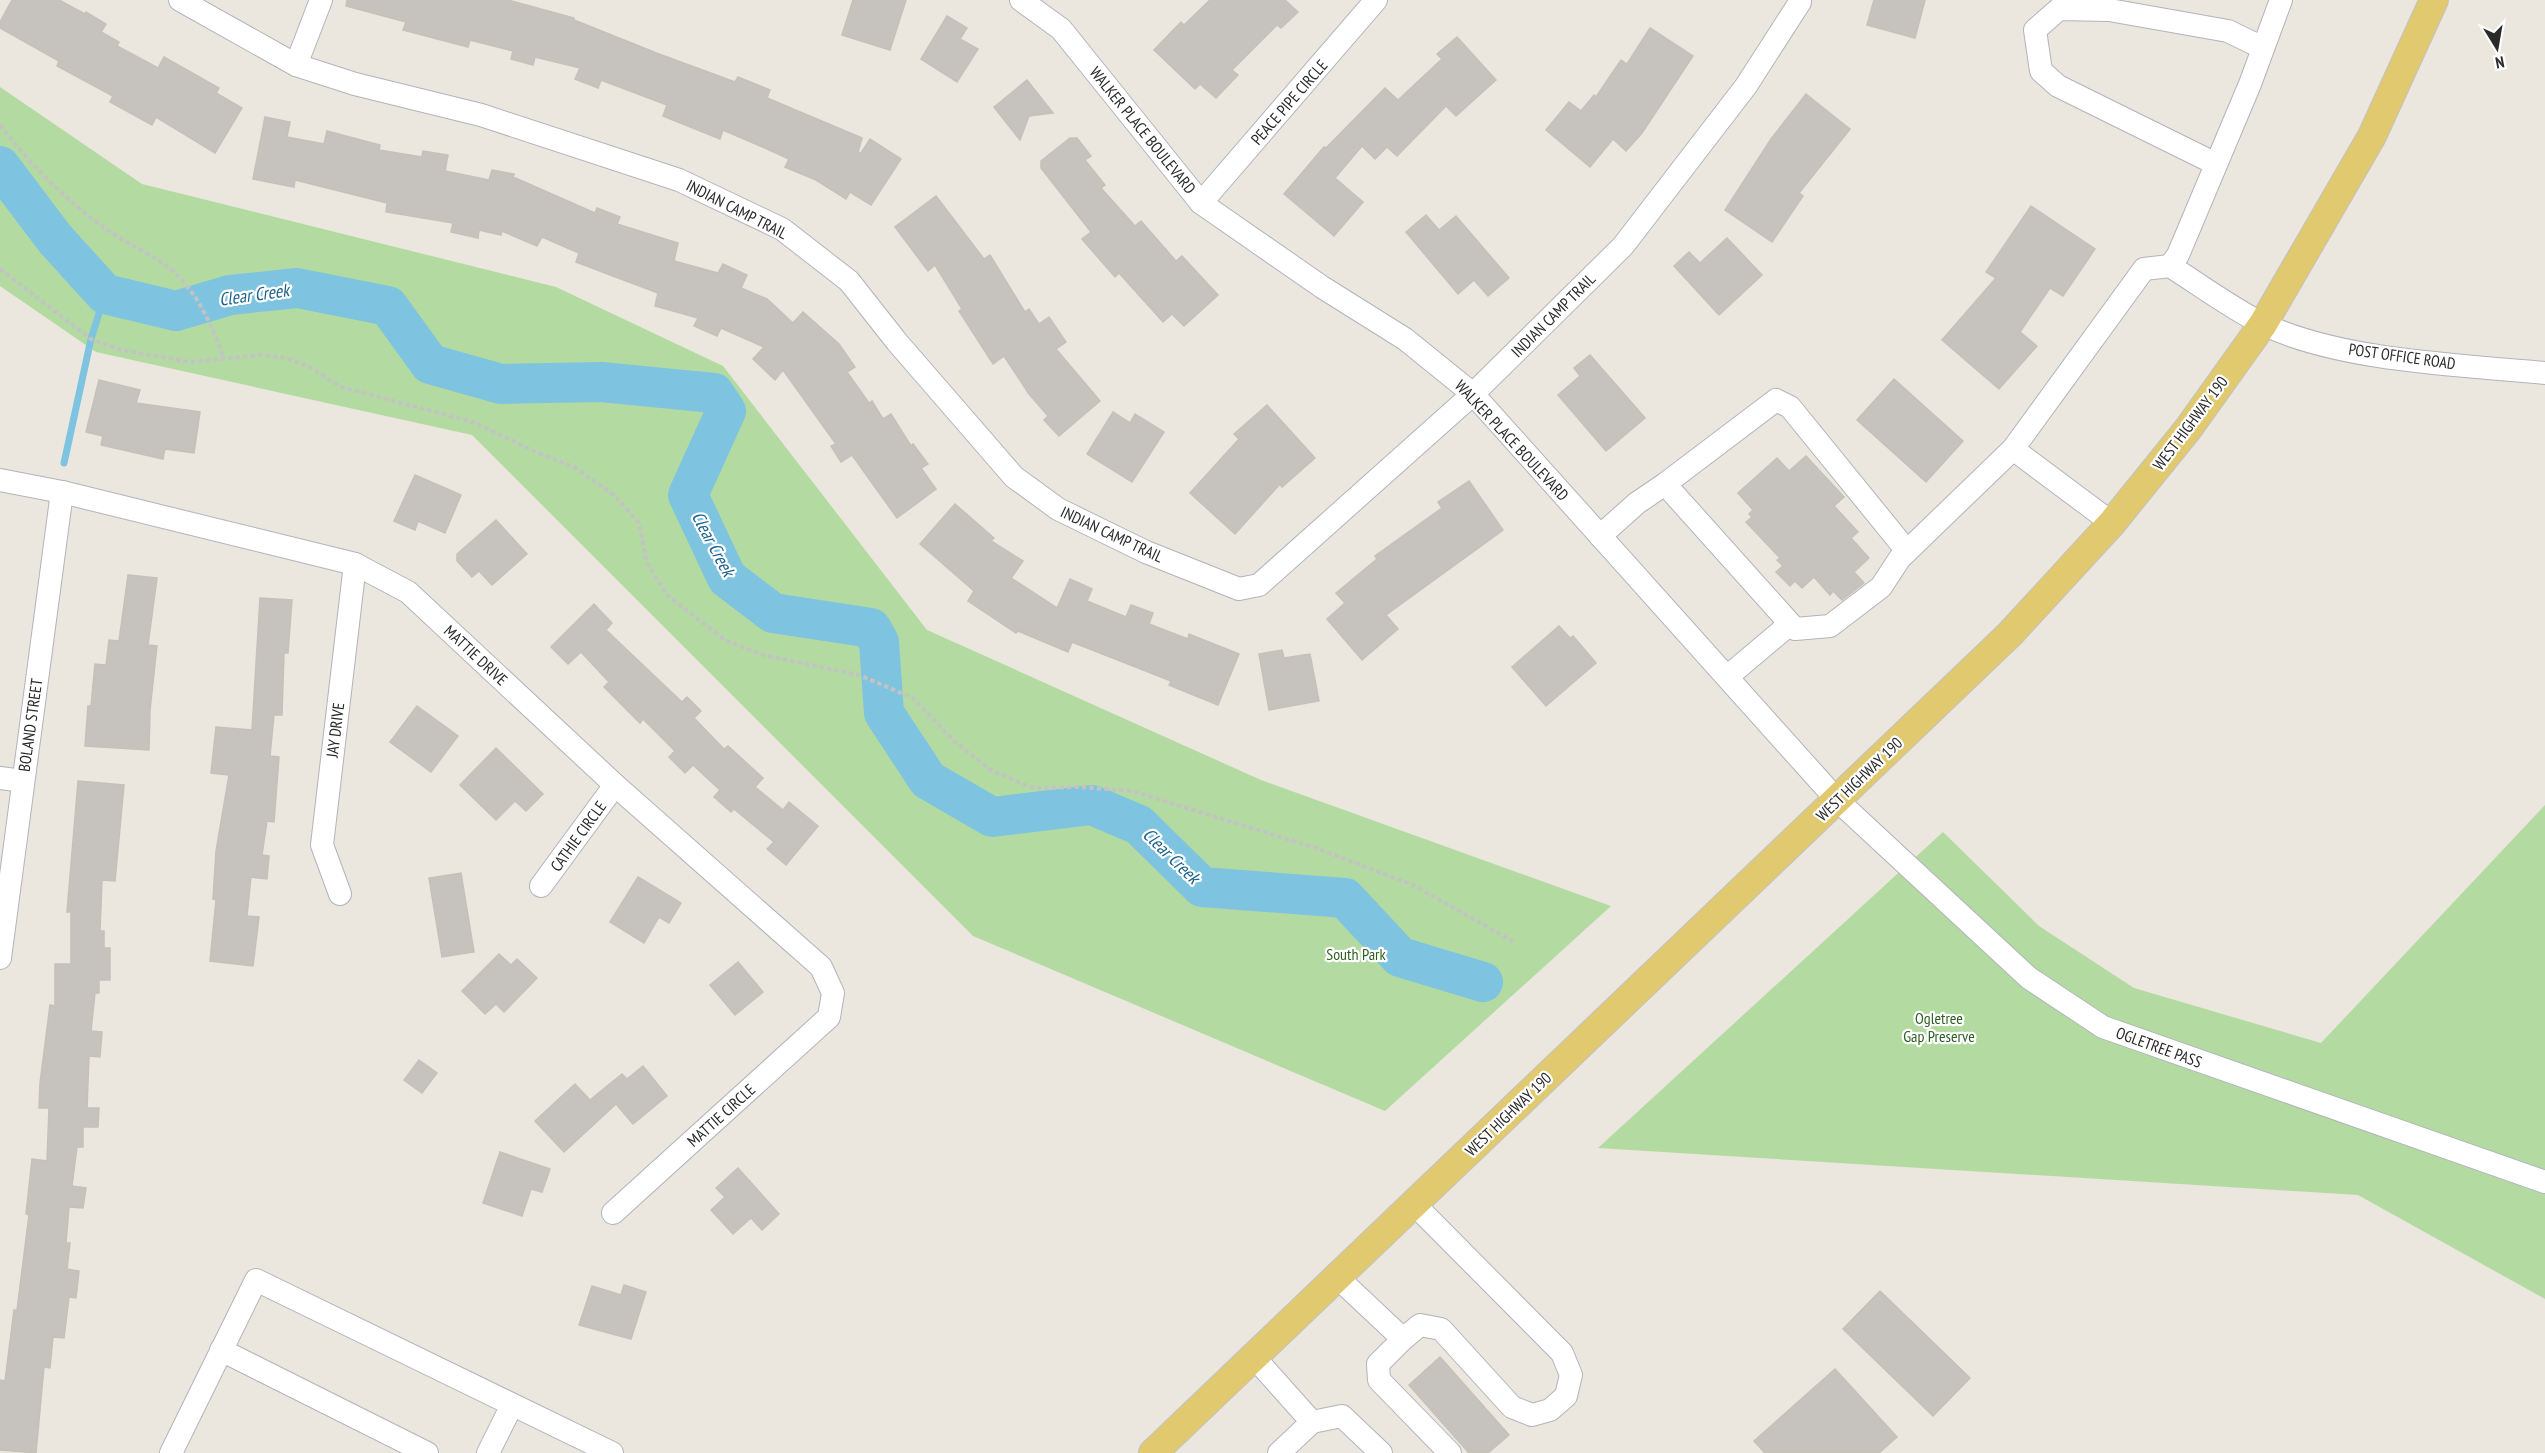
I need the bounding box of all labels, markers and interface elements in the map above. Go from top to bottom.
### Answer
north arrow [2467,18,2527,78]
text: N [2494,52,2506,73]
street label: PEACE PIPE CIRCLE [1247,55,1332,149]
street label: WALKER PLACE BOULEVARD [1086,62,1200,198]
street label: INDIAN CAMP TRAIL [683,175,791,243]
street label: INDIAN CAMP TRAIL [1507,269,1599,361]
water label: Clear Creek [217,278,292,311]
street label: POST OFFICE ROAD [2347,339,2457,373]
street label: WEST HIGHWAY 190 [2148,372,2232,474]
street label: WALKER PLACE BOULEVARD [1451,375,1573,505]
street label: INDIAN CAMP TRAIL [1058,502,1167,567]
water label: Clear Creek [687,507,741,582]
street label: MATTIE DRIVE [440,621,512,690]
street label: BOLAND STREET [14,677,46,773]
street label: JAY DRIVE [322,701,348,759]
street label: WEST HIGHWAY 190 [1812,733,1906,825]
street label: CATHIE CIRCLE [546,797,610,875]
water label: Clear Creek [1138,823,1206,890]
park label: South Park [1326,944,1386,964]
park label: Ogletree Gap Preserve [1903,1008,1975,1046]
street label: OGLETREE PASS [2113,1022,2205,1072]
street label: WEST HIGHWAY 190 [1461,1068,1555,1160]
street label: MATTIE CIRCLE [683,1079,759,1151]

